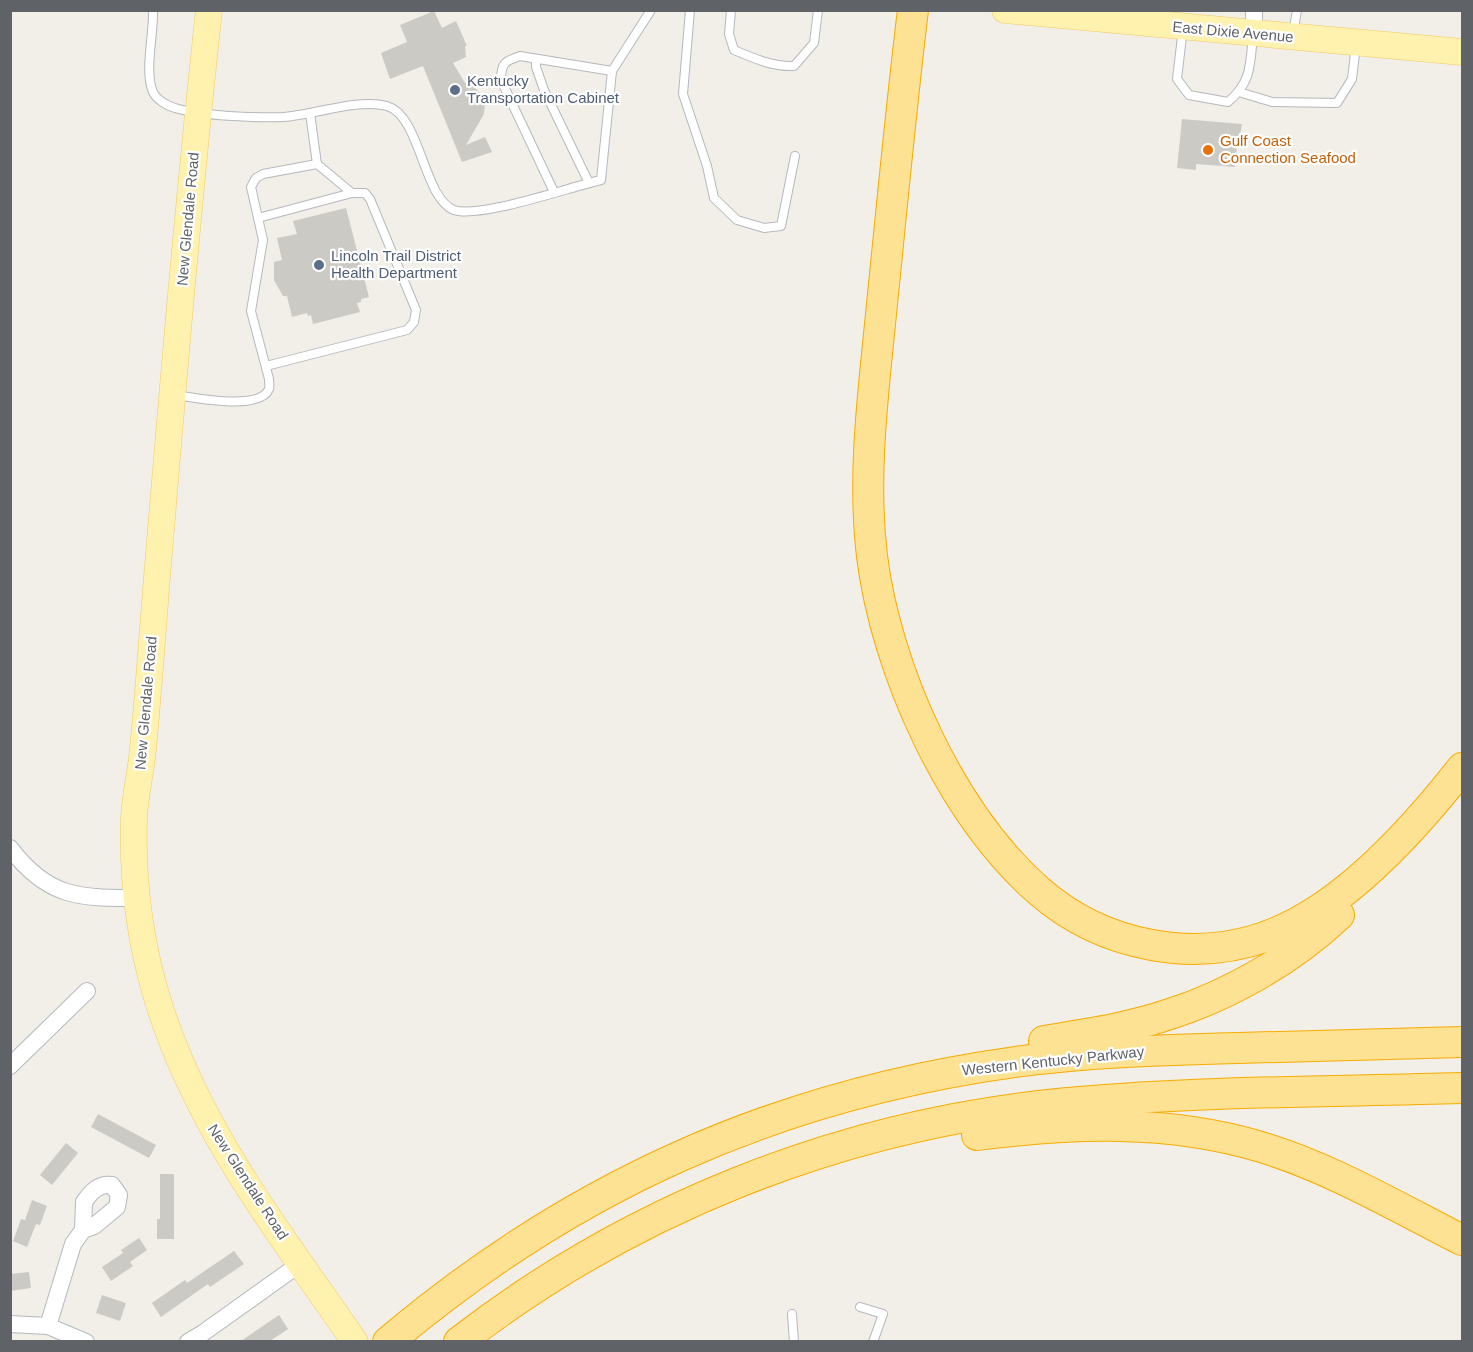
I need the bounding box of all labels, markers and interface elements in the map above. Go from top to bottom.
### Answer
street label: East Dixie Avenue [1172,18,1294,45]
place label: Kentucky Transportation Cabinet [467,72,620,106]
marker: Kentucky Transportation Cabinet [448,83,462,97]
place label: Gulf Coast Connection Seafood [1220,132,1356,166]
marker: Gulf Coast Connection Seafood [1201,143,1215,157]
street label: New Glendale Road [173,151,202,287]
place label: Lincoln Trail District Health Department [331,247,462,281]
marker: Lincoln Trail District Health Department [312,258,326,272]
street label: New Glendale Road [131,635,160,771]
street label: Western Kentucky Parkway [961,1042,1145,1079]
street label: New Glendale Road [205,1121,292,1243]

